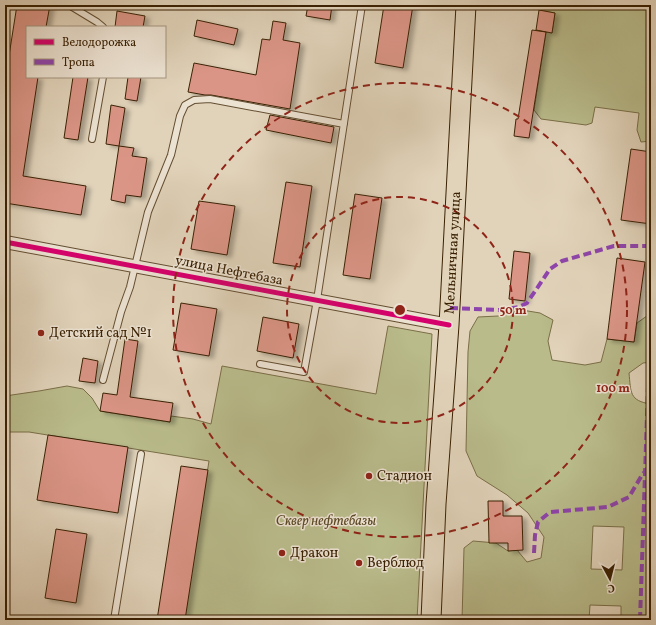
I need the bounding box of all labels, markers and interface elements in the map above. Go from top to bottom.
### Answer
legend [26,26,166,78]
text: Велодорожка [62,35,136,51]
text: Тропа [62,55,95,71]
street label: Мельничная улица [440,191,466,314]
street label: улица Нефтебаза [173,251,285,291]
centre of rings [393,303,407,317]
text: 50 m [499,303,527,319]
place label: Детский сад №1 [49,324,152,343]
marker: Детский сад №1 [36,328,46,338]
text: 100 m [596,381,630,397]
place label: Стадион [377,467,433,486]
marker: Стадион [364,471,374,481]
park label: Сквер нефтебазы [276,512,376,531]
place label: Дракон [290,544,339,563]
marker: Дракон [277,548,287,558]
place label: Верблюд [367,554,424,573]
marker: Верблюд [354,558,364,568]
north arrow [590,559,630,599]
text: С [607,580,615,595]

